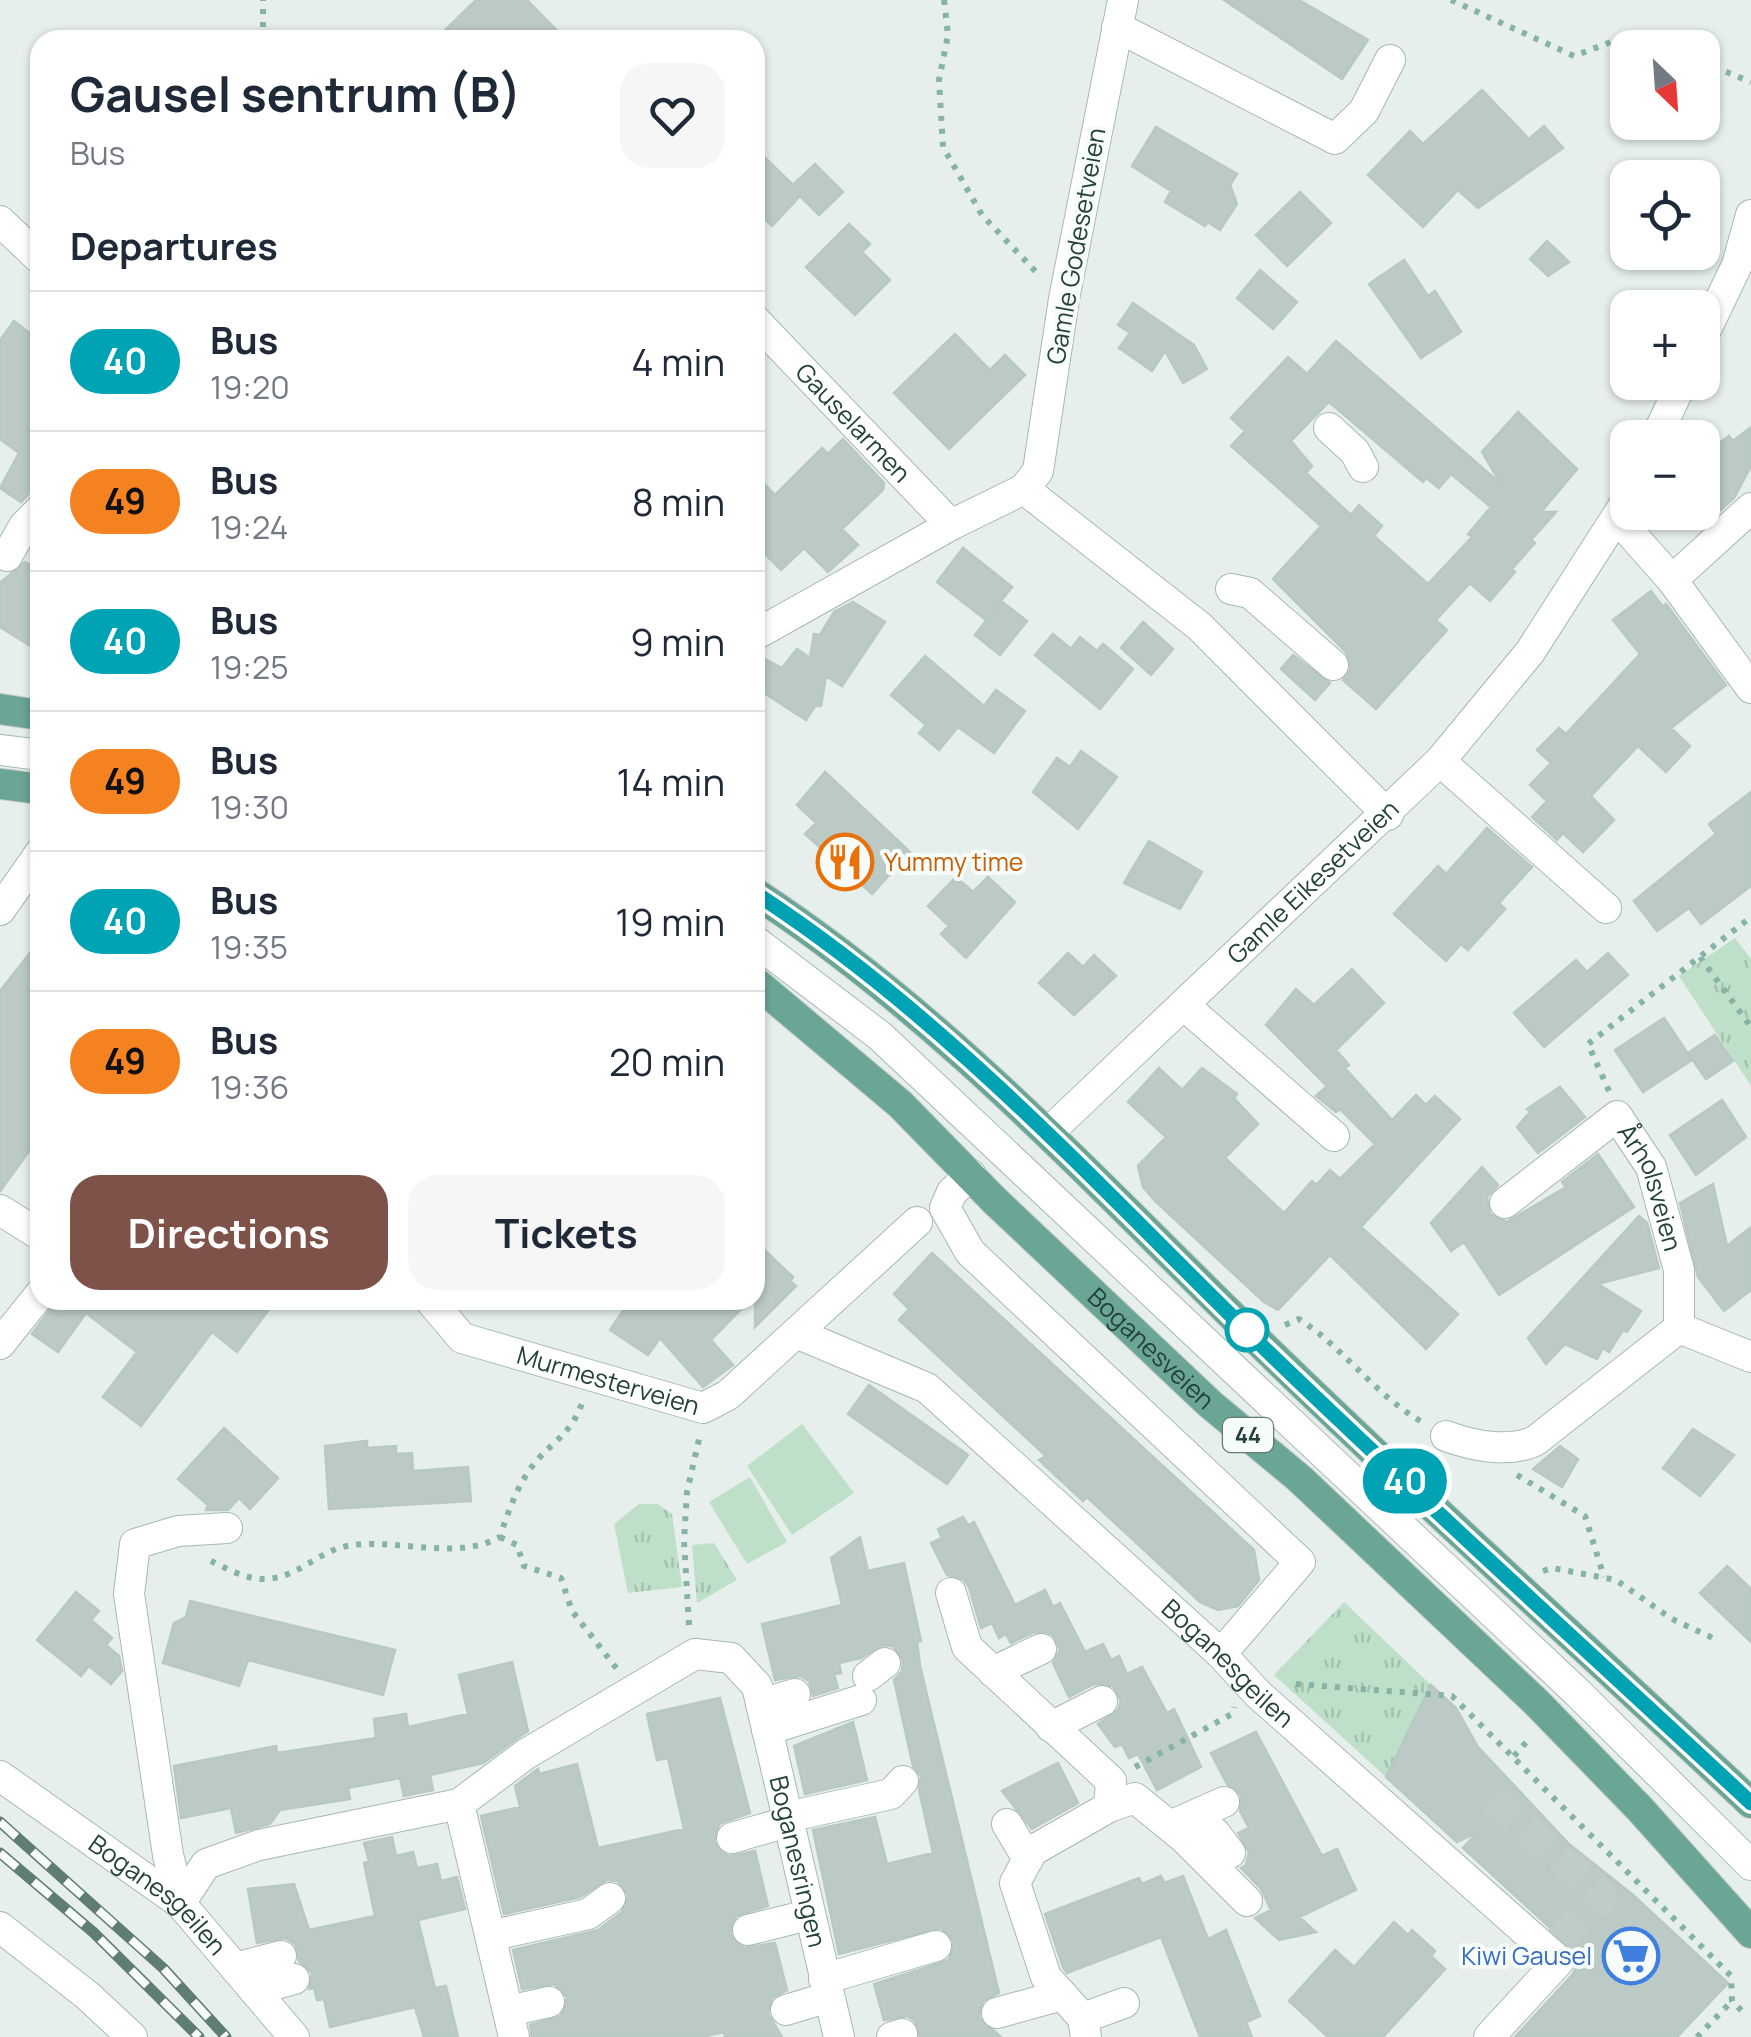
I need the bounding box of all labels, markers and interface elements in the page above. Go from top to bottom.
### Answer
north arrow [1610,30,1720,140]
map controls [1610,30,1720,530]
text: Gausel sentrum (B) [70,61,521,126]
button: heart [620,63,725,168]
street label: Gamle Godesetveien [1037,125,1114,367]
text: Bus [70,131,125,175]
button: locate [1610,160,1720,270]
text: Departures [70,219,278,271]
button: + [1610,290,1720,400]
text: Bus [210,313,278,365]
text: 4 min [631,335,725,387]
text: 40 [103,337,147,385]
street label: Gauselarmen [788,355,919,490]
text: 19:20 [210,365,290,409]
button: − [1610,420,1720,530]
text: Bus [210,453,278,505]
text: 8 min [632,475,725,527]
text: 49 [104,477,146,525]
text: 19:24 [210,505,288,549]
text: Bus [210,593,278,645]
text: 9 min [630,615,725,667]
text: 40 [103,617,147,665]
text: 19:25 [210,645,289,689]
text: Bus [210,733,278,785]
text: 14 min [617,755,725,807]
text: 49 [104,757,146,805]
text: 19:30 [210,785,289,829]
street label: Gamle Eikesetveien [1219,791,1406,971]
restaurant icon: Yummy time [815,832,875,892]
place label: Yummy time [884,844,1023,879]
text: Bus [210,873,278,925]
text: 19 min [615,895,725,947]
text: 40 [103,897,147,945]
text: 19:35 [210,925,288,969]
text: Bus [210,1013,278,1065]
text: 20 min [609,1035,725,1087]
text: 49 [104,1037,146,1085]
text: 19:36 [210,1065,289,1109]
street label: Årholsveien [1610,1117,1691,1255]
button: Directions [70,1175,388,1290]
button: Tickets [408,1175,725,1290]
street label: Boganesveien [1080,1279,1223,1417]
unlabelled marker [1226,1309,1268,1351]
street label: Murmesterveien [513,1337,704,1423]
road number: 44 [1223,1418,1273,1452]
line badge: 40 [1360,1448,1450,1514]
text: 40 [1383,1457,1427,1505]
street label: Boganesgeilen [1154,1591,1302,1735]
street label: Boganesringen [762,1772,835,1951]
street label: Boganesgeilen [82,1826,235,1962]
supermarket icon: Kiwi Gausel [1601,1926,1661,1986]
place label: Kiwi Gausel [1461,1938,1592,1973]

